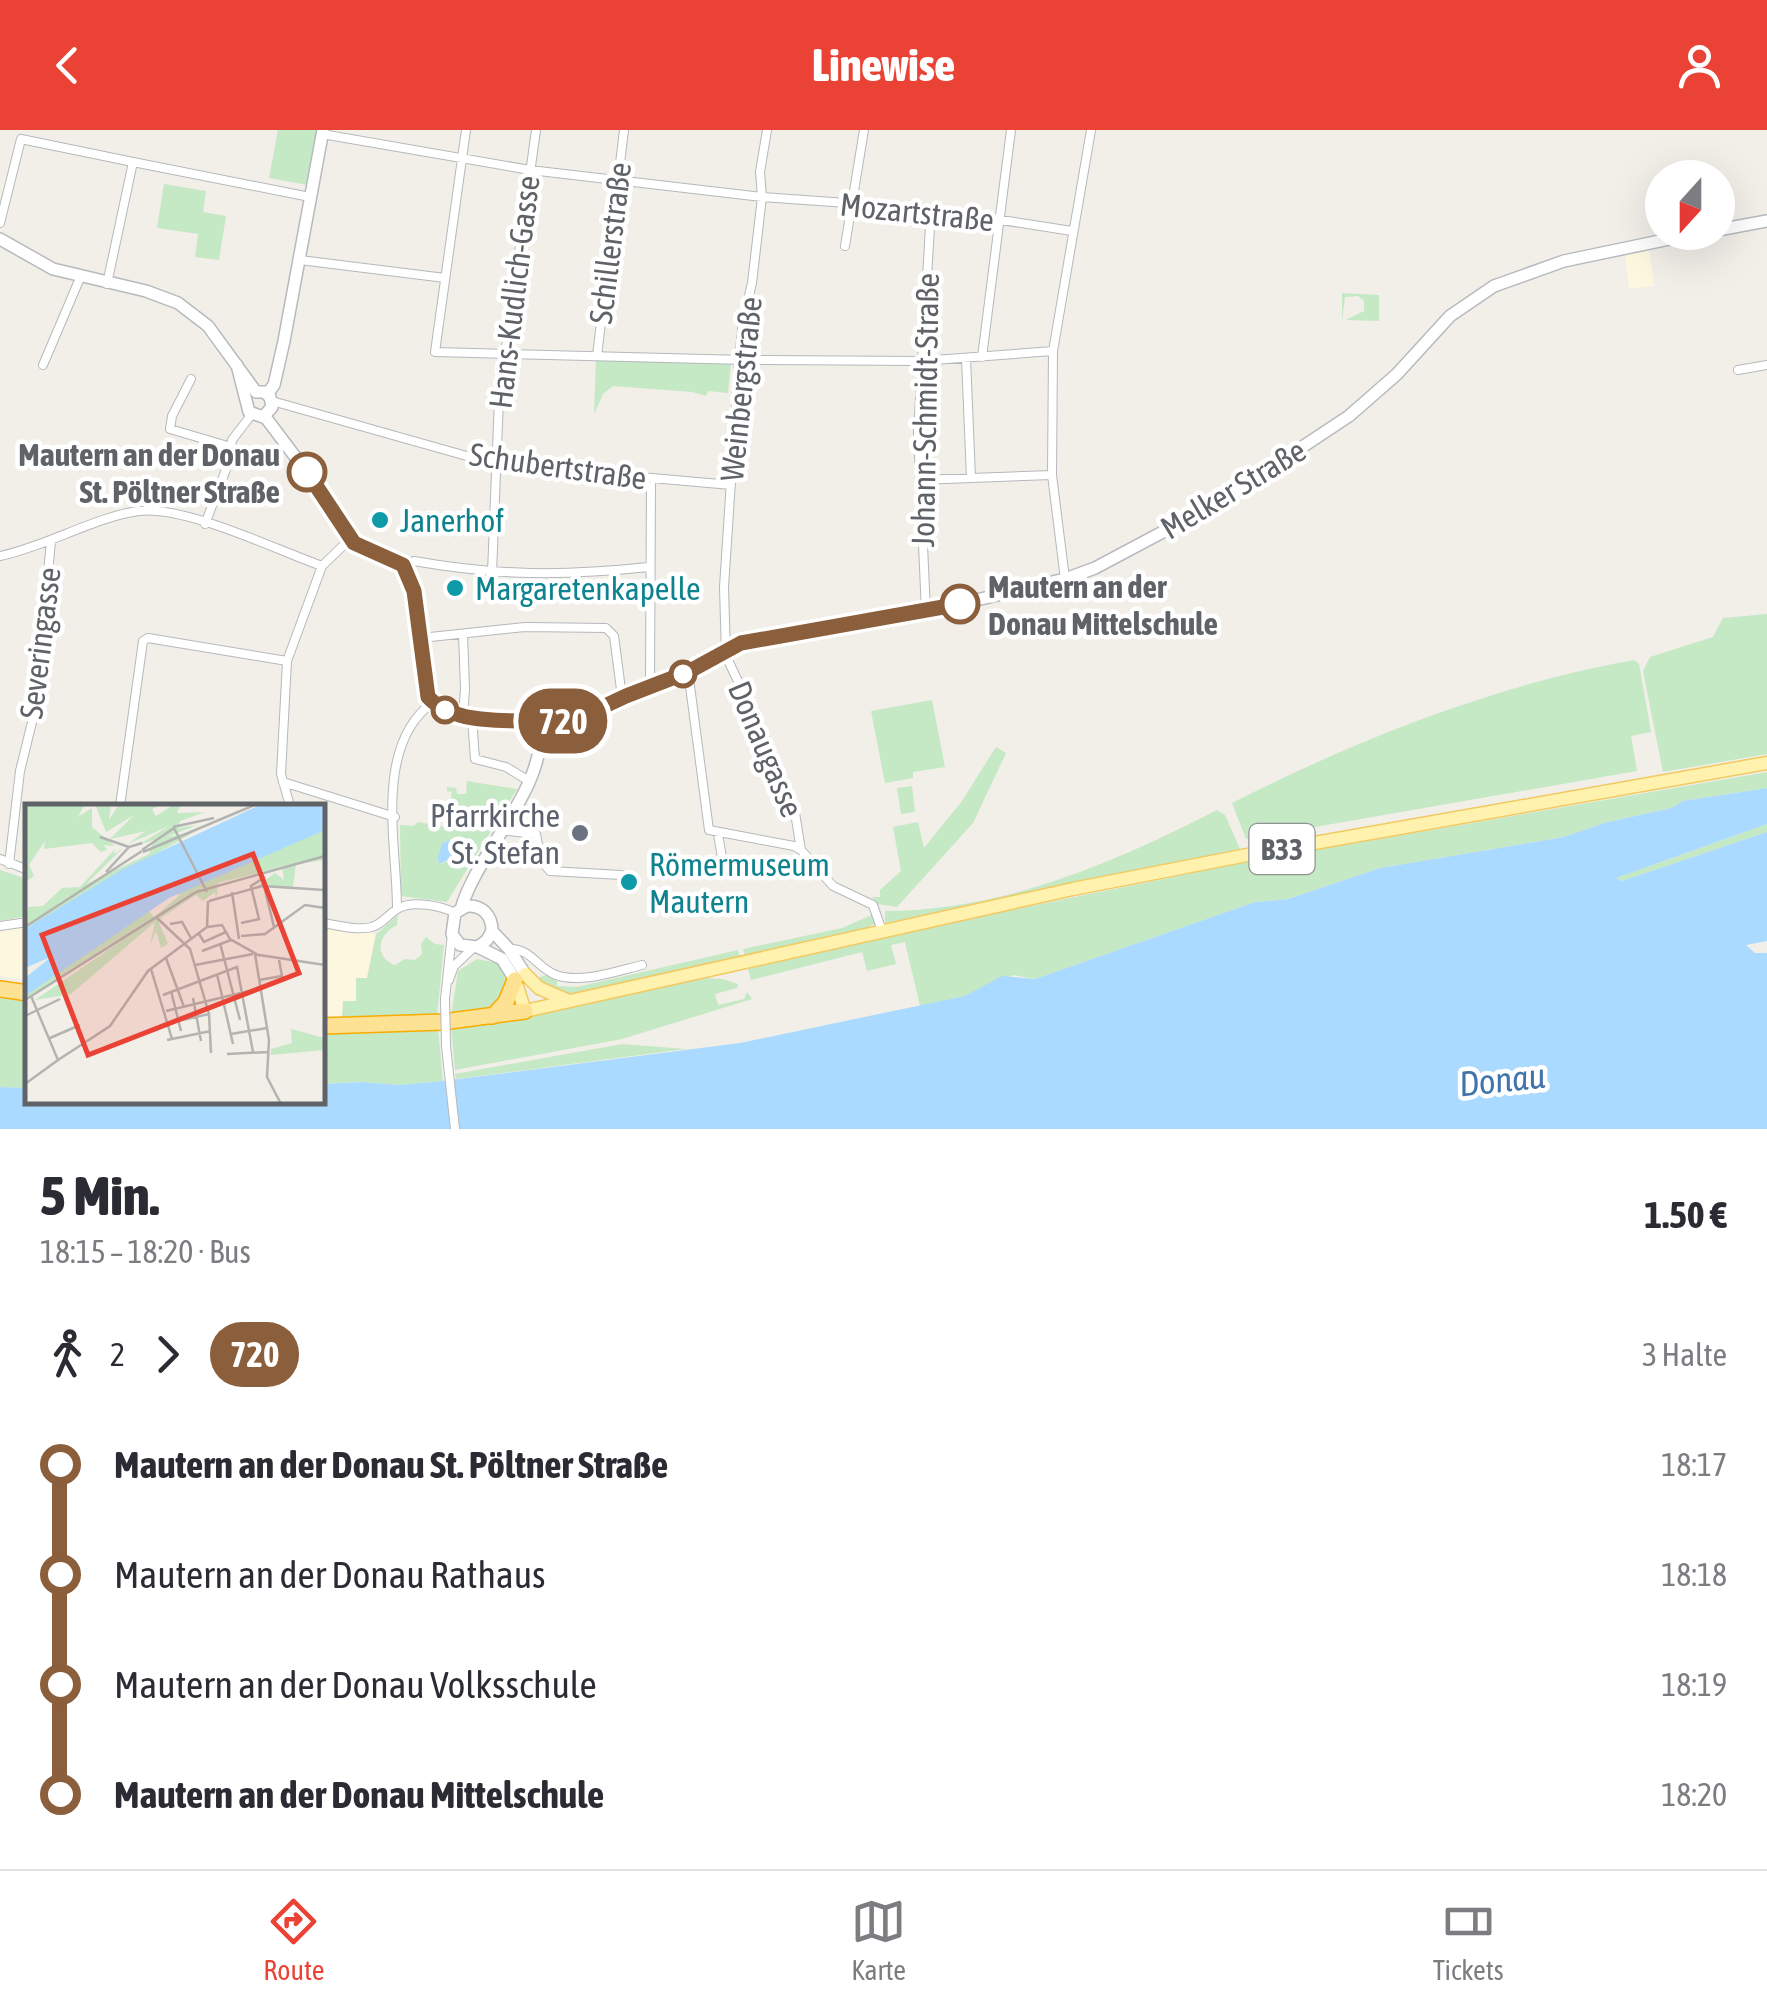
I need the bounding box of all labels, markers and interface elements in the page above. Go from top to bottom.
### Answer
icon: back [40,38,95,93]
icon: person [1672,38,1727,93]
text: Linewise [812,39,955,91]
street label: Schillerstraße [582,160,638,326]
north arrow [1645,160,1735,250]
map controls [1645,160,1735,250]
street label: Hans-Kudlich-Gasse [481,173,547,411]
street label: Mozartstraße [838,186,996,238]
street label: Johann-Schmidt-Straße [904,273,946,547]
street label: Weinbergstraße [713,295,769,483]
street label: Melker Straße [1154,431,1312,547]
street label: Schubertstraße [467,435,649,497]
place label: Mautern an der Donau St. Pöltner Straße [18,436,280,510]
marker: Mautern an der Donau St. Pöltner Straße [288,453,326,491]
place label: Janerhof [400,502,504,539]
marker: Janerhof [369,509,391,531]
street label: Severingasse [12,565,68,721]
place label: Mautern an der Donau Mittelschule [988,568,1218,642]
place label: Margaretenkapelle [475,570,701,607]
marker: Margaretenkapelle [444,577,466,599]
marker: Mautern an der Donau Mittelschule [941,585,979,623]
unlabelled marker [670,661,696,687]
street label: Donaugasse [721,676,811,822]
line badge: 720 [506,688,620,754]
unlabelled marker [432,697,458,723]
text: 720 [538,701,588,741]
place label: Pfarrkirche St. Stefan [430,797,560,871]
inset map [25,804,325,1104]
marker: Pfarrkirche St. Stefan [569,822,591,844]
road number: B33 [1250,824,1314,874]
place label: Römermuseum Mautern [649,846,830,920]
marker: Römermuseum Mautern [618,871,640,893]
water label: Donau [1457,1055,1547,1103]
text: 5 Min. [40,1164,159,1227]
text: 1.50 € [1644,1193,1727,1236]
text: 18:15 – 18:20 · Bus [40,1233,251,1270]
icon: walk [40,1327,95,1382]
icon: forward [140,1327,195,1382]
text: 720 [230,1334,279,1374]
text: 2 [110,1336,125,1373]
text: 3 Halte [1642,1336,1727,1373]
text: Mautern an der Donau St. Pöltner Straße [114,1443,668,1486]
text: 18:17 [1661,1446,1727,1483]
text: Mautern an der Donau Rathaus [114,1553,545,1596]
text: 18:18 [1661,1556,1727,1593]
text: Mautern an der Donau Volksschule [114,1663,597,1706]
text: 18:19 [1661,1666,1727,1703]
text: Mautern an der Donau Mittelschule [114,1773,604,1816]
text: 18:20 [1661,1776,1727,1813]
tab: Route [263,1894,324,1986]
tab: Karte [851,1894,906,1986]
tab: Tickets [1433,1894,1504,1986]

